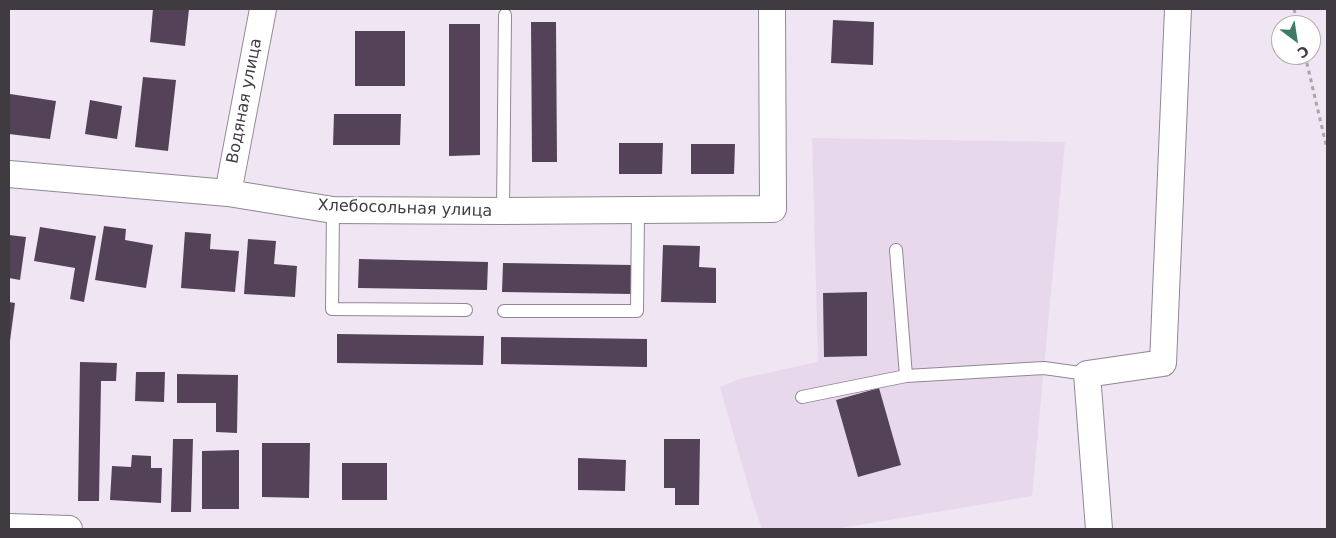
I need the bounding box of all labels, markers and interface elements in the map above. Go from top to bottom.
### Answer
north arrow [1271,15,1321,65]
street label: Водяная улица [223,37,267,165]
text: С [1295,42,1312,62]
street label: Хлебосольная улица [317,196,493,222]

